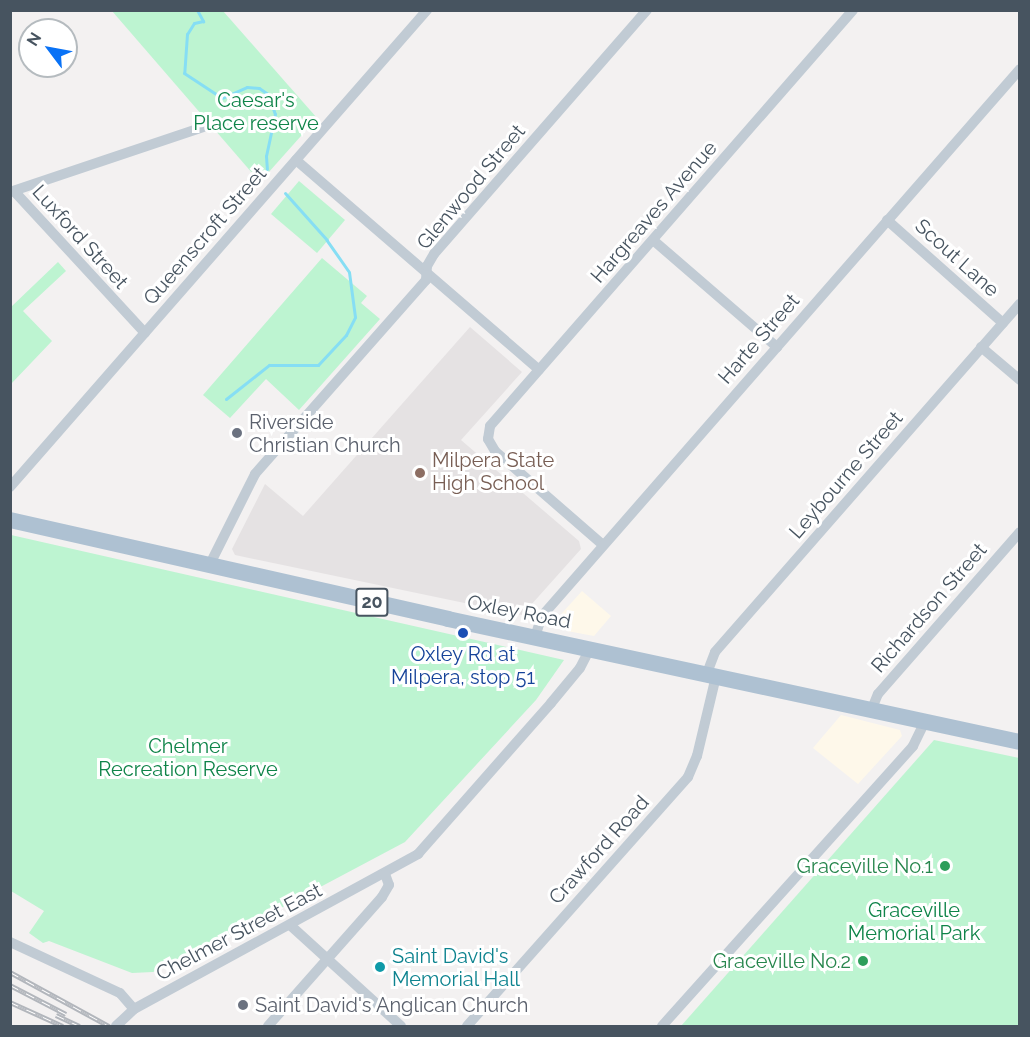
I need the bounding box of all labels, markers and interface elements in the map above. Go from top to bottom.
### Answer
north arrow [18,18,78,78]
text: N [23,29,45,49]
park label: Caesar's Place reserve [193,89,319,136]
street label: Glenwood Street [412,120,530,254]
street label: Hargreaves Avenue [586,136,722,288]
street label: Queenscroft Street [139,162,271,310]
street label: Luxford Street [27,180,133,294]
street label: Scout Lane [910,214,1004,302]
street label: Harte Street [713,289,805,389]
street label: Leybourne Street [784,406,908,544]
place label: Riverside Christian Church [249,410,401,457]
marker: Riverside Christian Church [230,426,244,440]
place label: Milpera State High School [432,449,554,496]
marker: Milpera State High School [413,466,427,480]
street label: Richardson Street [866,538,992,678]
road number: 20 [354,587,390,617]
street label: Oxley Road [465,590,573,634]
marker: Oxley Rd at Milpera, stop 51 [456,626,470,640]
place label: Oxley Rd at Milpera, stop 51 [391,642,535,689]
park label: Chelmer Recreation Reserve [98,734,278,781]
street label: Crawford Road [544,791,654,909]
place label: Graceville No.1 [797,854,933,878]
marker: Graceville No.1 [938,859,952,873]
street label: Chelmer Street East [152,878,326,986]
park label: Graceville Memorial Park [847,898,981,945]
place label: Saint David's Memorial Hall [392,944,521,991]
place label: Graceville No.2 [713,949,851,973]
marker: Graceville No.2 [856,954,870,968]
marker: Saint David's Memorial Hall [373,960,387,974]
place label: Saint David's Anglican Church [255,993,529,1017]
marker: Saint David's Anglican Church [236,998,250,1012]

